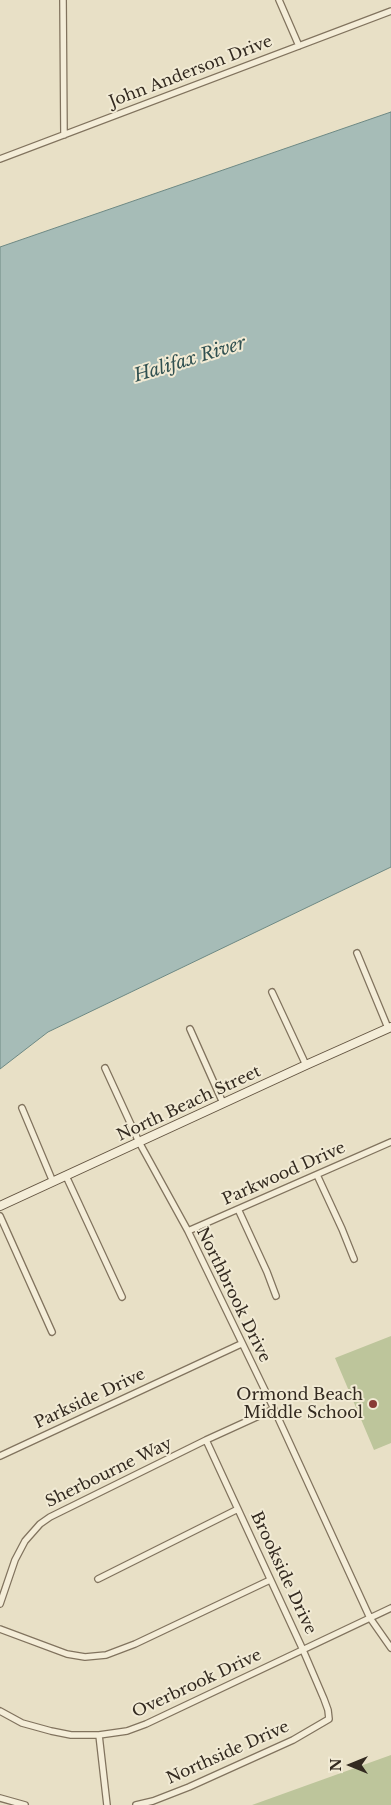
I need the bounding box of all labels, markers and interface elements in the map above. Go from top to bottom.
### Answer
street label: John Anderson Drive [107,32,275,112]
water label: Halifax River [131,333,249,387]
street label: North Beach Street [114,1062,264,1146]
street label: Parkwood Drive [220,1138,348,1210]
street label: Northbrook Drive [192,1224,274,1366]
street label: Parkside Drive [31,1365,149,1433]
place label: Ormond Beach Middle School [236,1385,363,1423]
marker: Ormond Beach Middle School [367,1398,379,1410]
street label: Sherbourne Way [43,1434,175,1512]
street label: Brookside Drive [246,1508,320,1638]
street label: Overbrook Drive [129,1646,265,1722]
street label: Northside Drive [164,1717,292,1789]
north arrow [326,1740,376,1790]
text: N [327,1758,345,1772]

